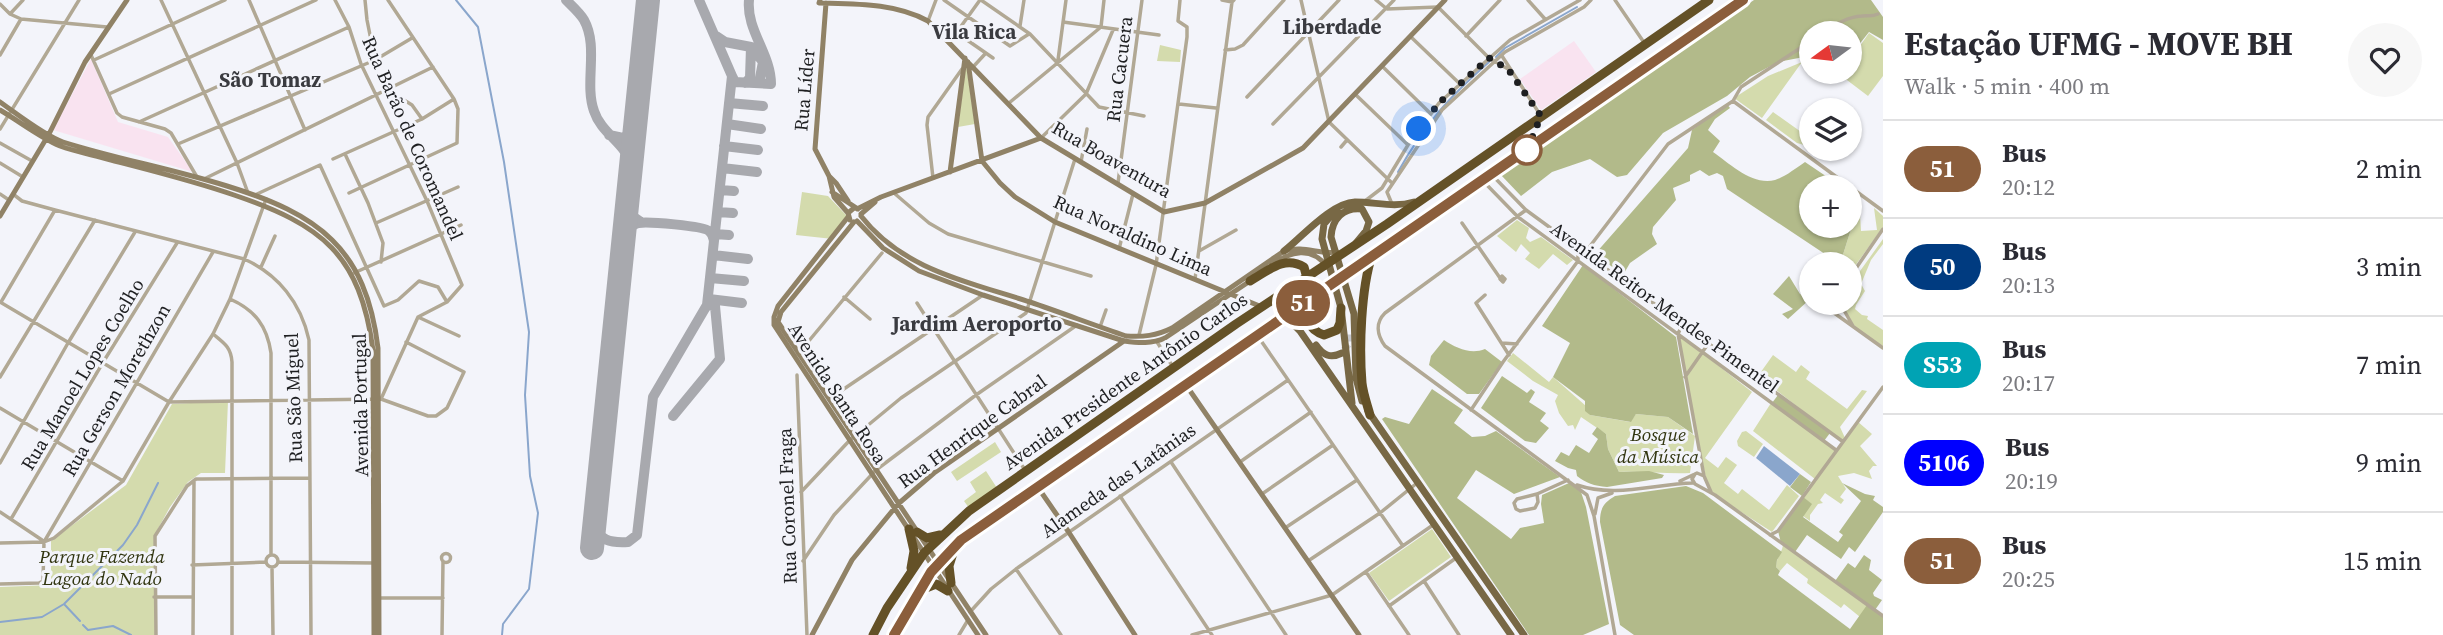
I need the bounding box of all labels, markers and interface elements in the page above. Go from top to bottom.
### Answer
district label: Liberdade [1283,12,1382,41]
street label: Rua Cacuera [1100,14,1138,123]
district label: Vila Rica [932,17,1017,46]
north arrow [1799,21,1862,84]
map controls [1799,21,1862,315]
text: Estação UFMG - MOVE BH [1904,21,2293,66]
button: heart [2348,23,2422,97]
street label: Rua Barão de Coromandel [356,32,470,245]
street label: Rua Líder [787,48,821,132]
district label: São Tomaz [219,65,321,94]
text: Walk · 5 min · 400 m [1904,70,2110,102]
button: layers [1799,98,1862,161]
your location [1401,111,1436,146]
street label: Rua Boaventura [1047,114,1177,204]
unlabelled marker [1512,135,1542,165]
text: Bus [2002,135,2046,171]
text: 2 min [2356,151,2422,187]
text: 51 [1929,152,1956,185]
text: 20:12 [2002,171,2055,203]
button: + [1799,175,1862,238]
street label: Rua Noraldino Lima [1049,188,1217,282]
street label: Avenida Reitor Mendes Pimentel [1545,215,1785,399]
text: Bus [2002,233,2046,269]
text: 3 min [2356,249,2422,285]
text: 50 [1929,250,1956,283]
button: − [1799,252,1862,315]
text: 20:13 [2002,269,2055,301]
street label: Rua Manoel Lopes Coelho [14,273,150,475]
line badge: 51 [1272,280,1334,326]
street label: Avenida Presidente Antônio Carlos [997,286,1253,476]
text: 51 [1290,286,1316,319]
street label: Rua Gerson Morethzon [56,299,176,481]
district label: Jardim Aeroporto [890,309,1062,338]
street label: Avenida Santa Rosa [783,317,894,469]
text: Bus [2002,331,2046,367]
street label: Rua São Miguel [278,332,308,464]
street label: Avenida Portugal [346,333,374,477]
text: 7 min [2356,347,2422,383]
text: S53 [1923,348,1962,381]
text: 20:17 [2002,367,2055,399]
street label: Rua Henrique Cabral [892,368,1052,494]
street label: Alameda das Latânias [1035,417,1201,543]
park label: Bosque da Música [1617,421,1699,469]
street label: Rua Coronel Fraga [771,427,803,584]
text: Bus [2005,429,2049,465]
text: 9 min [2356,445,2422,481]
text: 5106 [1918,446,1970,479]
text: 20:19 [2005,465,2058,497]
text: Bus [2002,527,2046,563]
park label: Parque Fazenda Lagoa do Nado [38,543,165,591]
text: 15 min [2343,543,2422,579]
text: 51 [1929,544,1956,577]
text: 20:25 [2002,563,2055,595]

